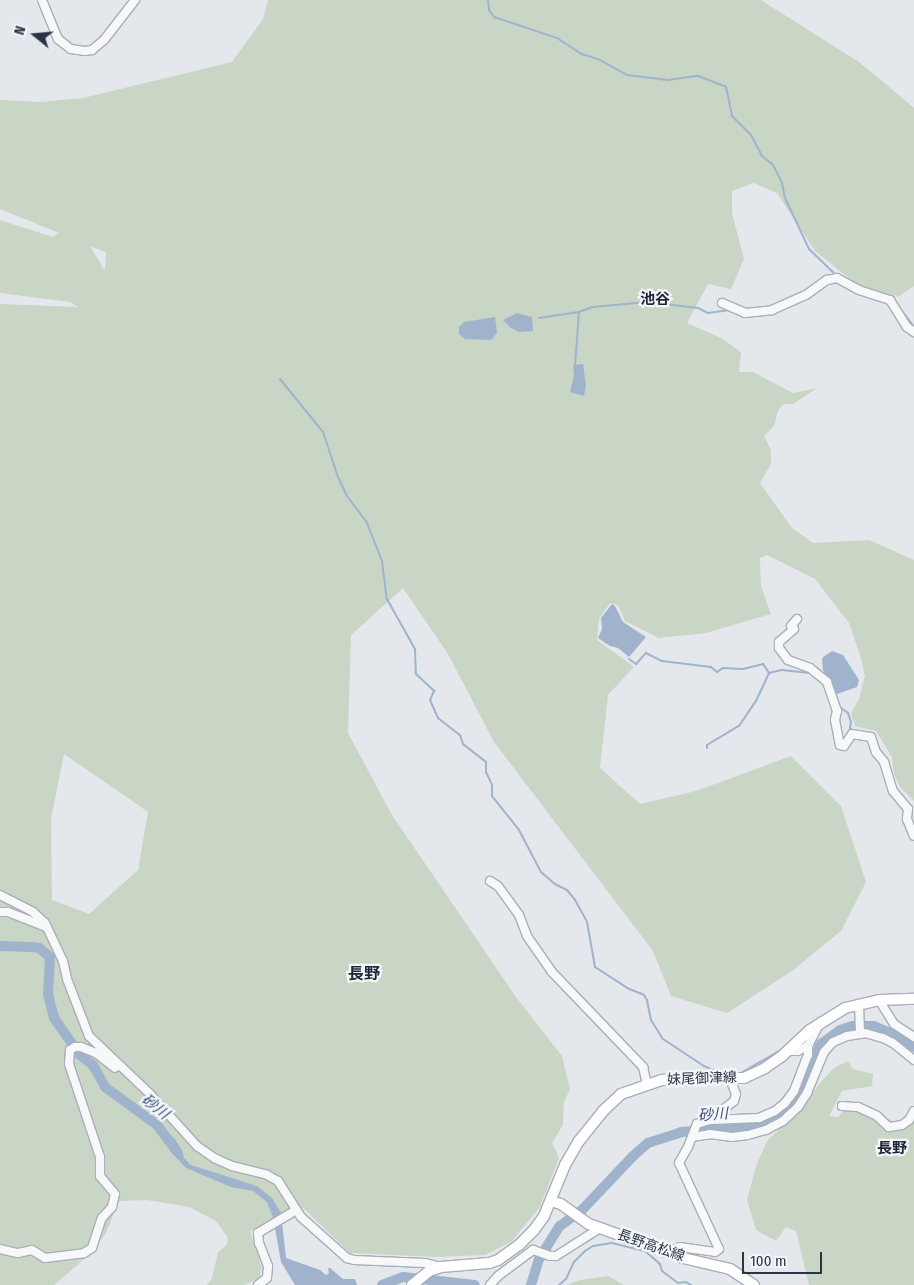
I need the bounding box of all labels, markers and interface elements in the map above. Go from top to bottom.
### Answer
north arrow [10,10,60,60]
text: N [11,24,30,37]
district label: 池谷 [640,291,670,309]
district label: 長野 [348,964,380,984]
street label: 妹尾御津線 [667,1069,737,1089]
water label: 砂川 [138,1091,172,1123]
water label: 砂川 [697,1105,729,1125]
district label: 長野 [877,1140,907,1158]
street label: 長野高松線 [615,1227,687,1265]
scale bar [744,1242,824,1274]
text: 100 m [750,1252,787,1270]

